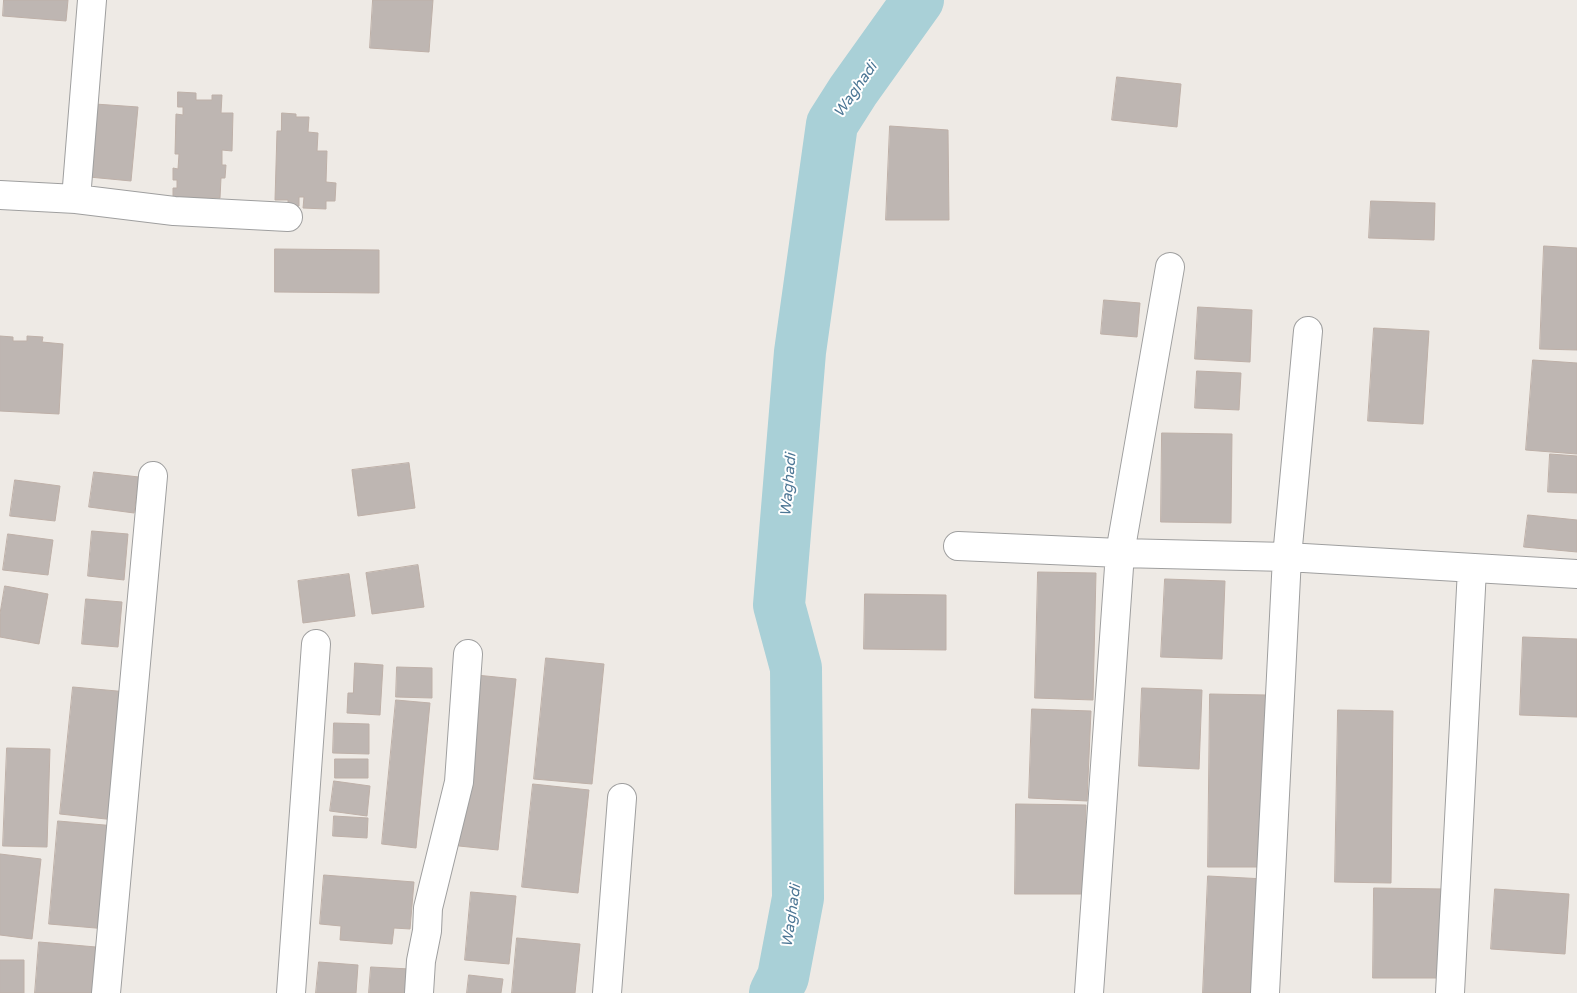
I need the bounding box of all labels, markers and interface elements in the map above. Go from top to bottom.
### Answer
water label: Waghadi [830,59,882,121]
water label: Waghadi [777,453,801,517]
water label: Waghadi [779,883,805,949]

